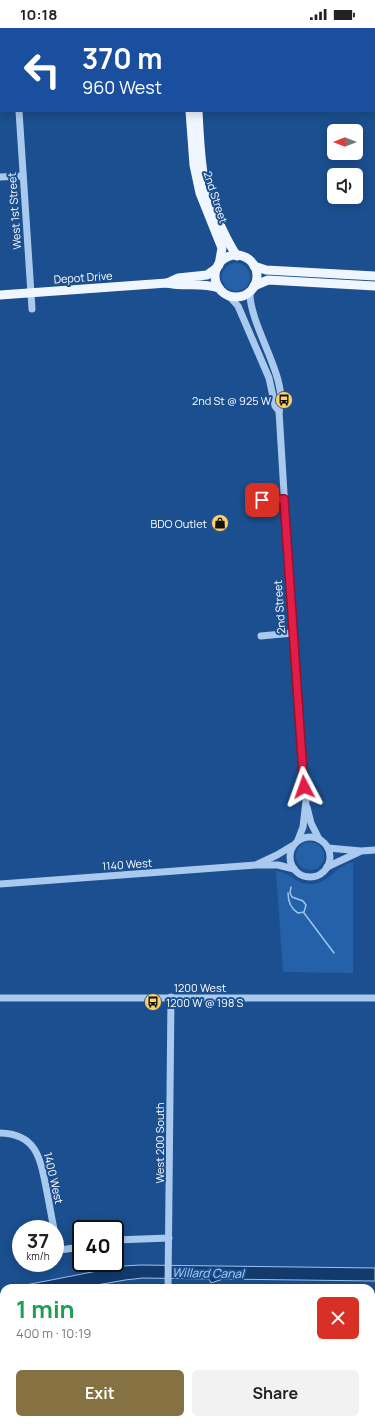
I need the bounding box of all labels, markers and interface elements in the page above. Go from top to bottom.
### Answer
text: 10:18 [20,4,57,25]
text: 370 m [82,39,162,77]
icon: left [16,44,68,96]
text: 960 West [82,75,162,99]
north arrow [327,124,363,160]
map controls [327,124,363,204]
button: sound [327,168,363,204]
street label: 2nd Street [201,169,231,225]
street label: West 1st Street [4,172,24,250]
street label: Depot Drive [53,267,114,287]
bus stop icon: 2nd St @ 925 W [274,390,294,410]
place label: 2nd St @ 925 W [192,393,272,408]
pin [245,483,279,517]
icon: arrive [251,489,273,511]
shop icon: BDO Outlet [210,513,230,533]
place label: BDO Outlet [150,516,207,531]
street label: 2nd Street [270,580,288,634]
position arrow [283,766,325,808]
street label: 1140 West [101,855,153,873]
street label: 1200 West [174,980,226,995]
bus stop icon: 1200 W @ 198 S [143,992,163,1012]
place label: 1200 W @ 198 S [166,995,244,1010]
street label: West 200 South [152,1102,167,1184]
street label: 1400 West [41,1151,67,1205]
speed limit sign: 40 [72,1220,124,1272]
text: 37 [27,1227,49,1254]
text: km/h [26,1249,50,1263]
water label: Willard Canal [172,1264,246,1282]
text: 1 min [16,1292,75,1325]
button: close [317,1297,359,1339]
text: 400 m · 10:19 [16,1324,91,1342]
button: Exit [16,1370,184,1416]
button: Share [192,1370,359,1416]

